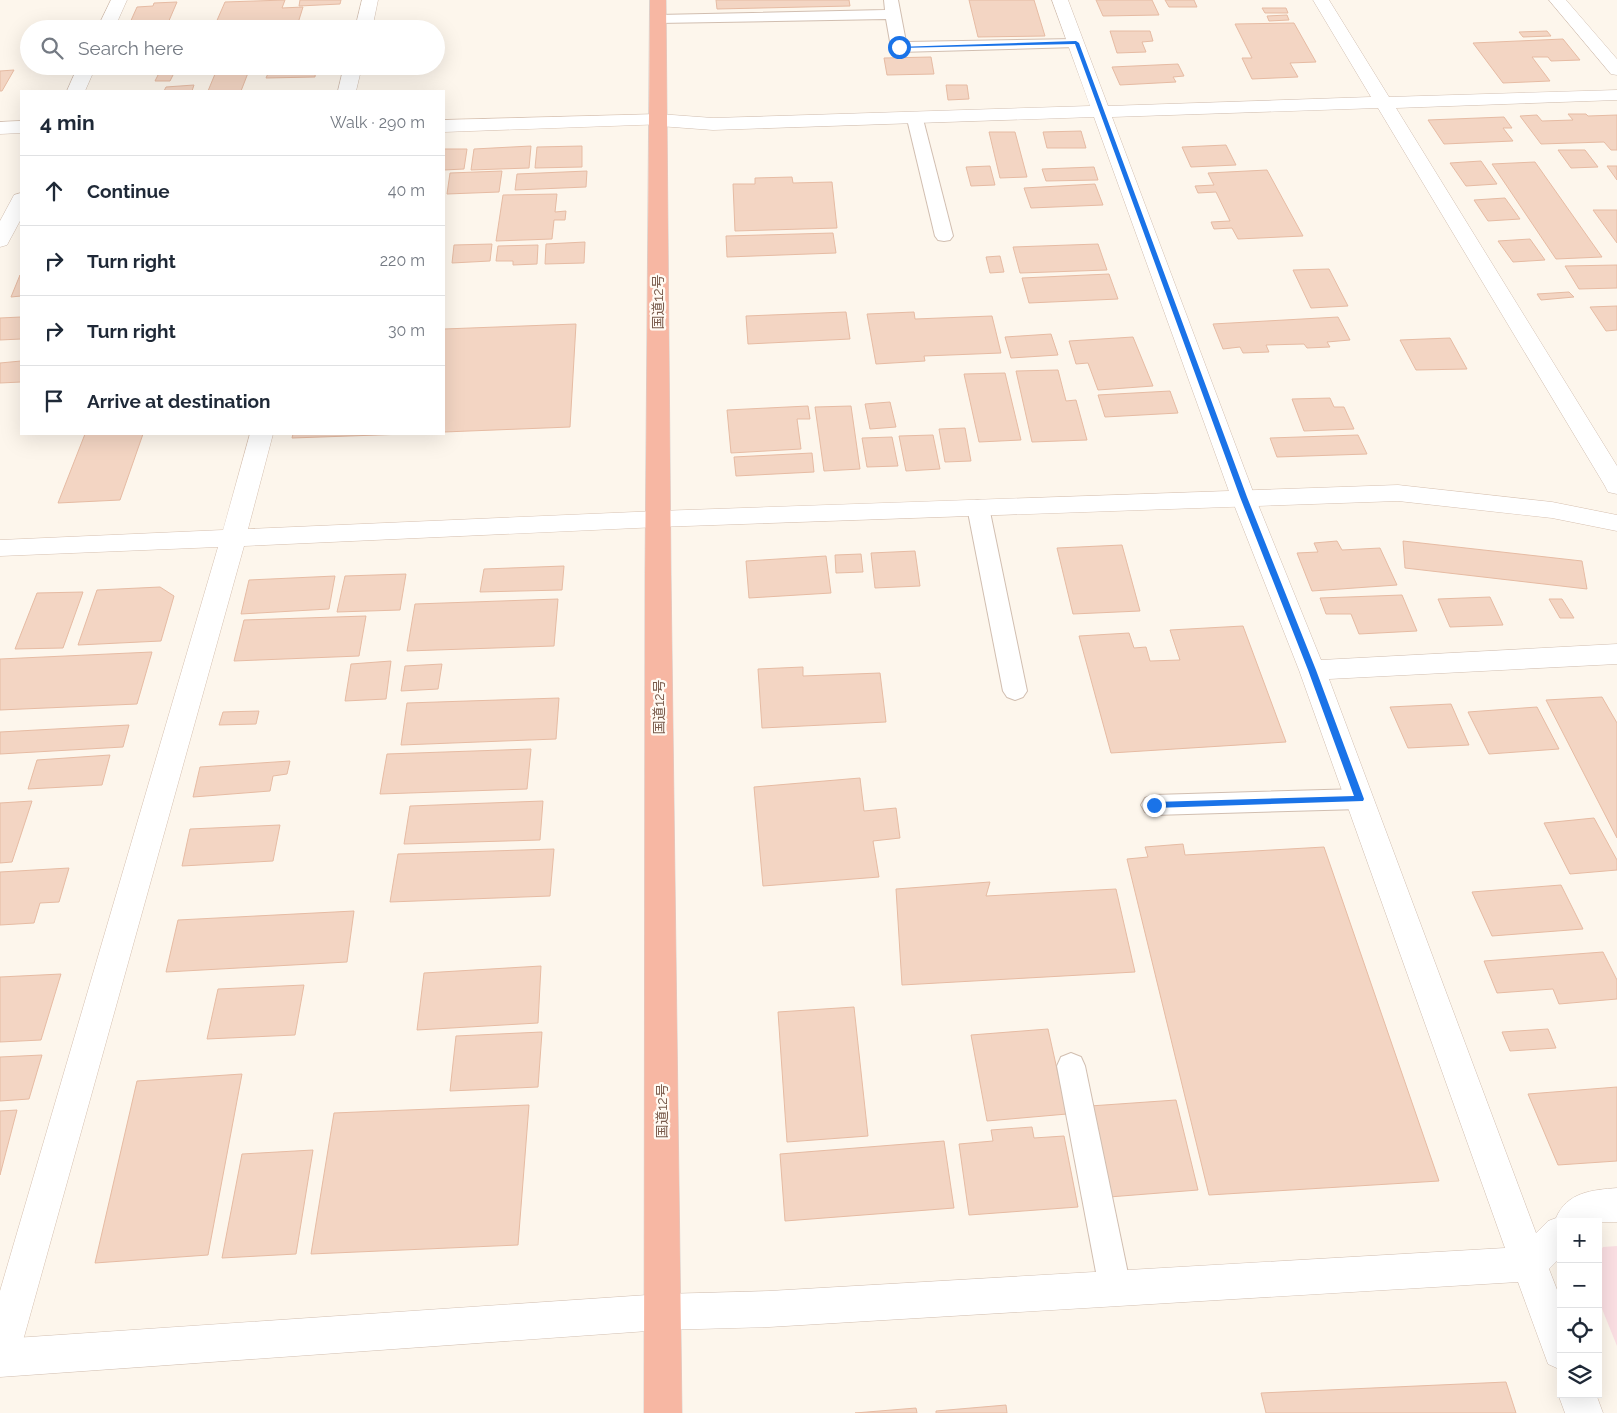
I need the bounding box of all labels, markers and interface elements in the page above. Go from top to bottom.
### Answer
search box [20,20,445,75]
icon: search [38,34,66,62]
route start [888,36,911,59]
text: Search here [78,37,184,59]
text: 4 min [40,110,95,135]
text: Walk · 290 m [330,113,425,132]
icon: ahead [40,177,68,205]
text: Continue [87,180,170,202]
text: 40 m [388,181,425,200]
icon: right [40,247,68,275]
text: Turn right [87,250,176,272]
text: 220 m [380,251,425,270]
street label: 国道12号 [650,274,666,330]
icon: right [40,317,68,345]
text: Turn right [87,320,176,342]
text: 30 m [388,321,425,340]
icon: arrive [40,387,68,415]
text: Arrive at destination [87,390,271,412]
street label: 国道12号 [651,679,667,735]
route end [1143,794,1166,817]
street label: 国道12号 [654,1083,670,1139]
map controls [1557,1218,1602,1398]
button: + [1557,1218,1602,1263]
button: − [1557,1263,1602,1308]
button: locate [1557,1308,1602,1353]
button: layers [1557,1353,1602,1398]

